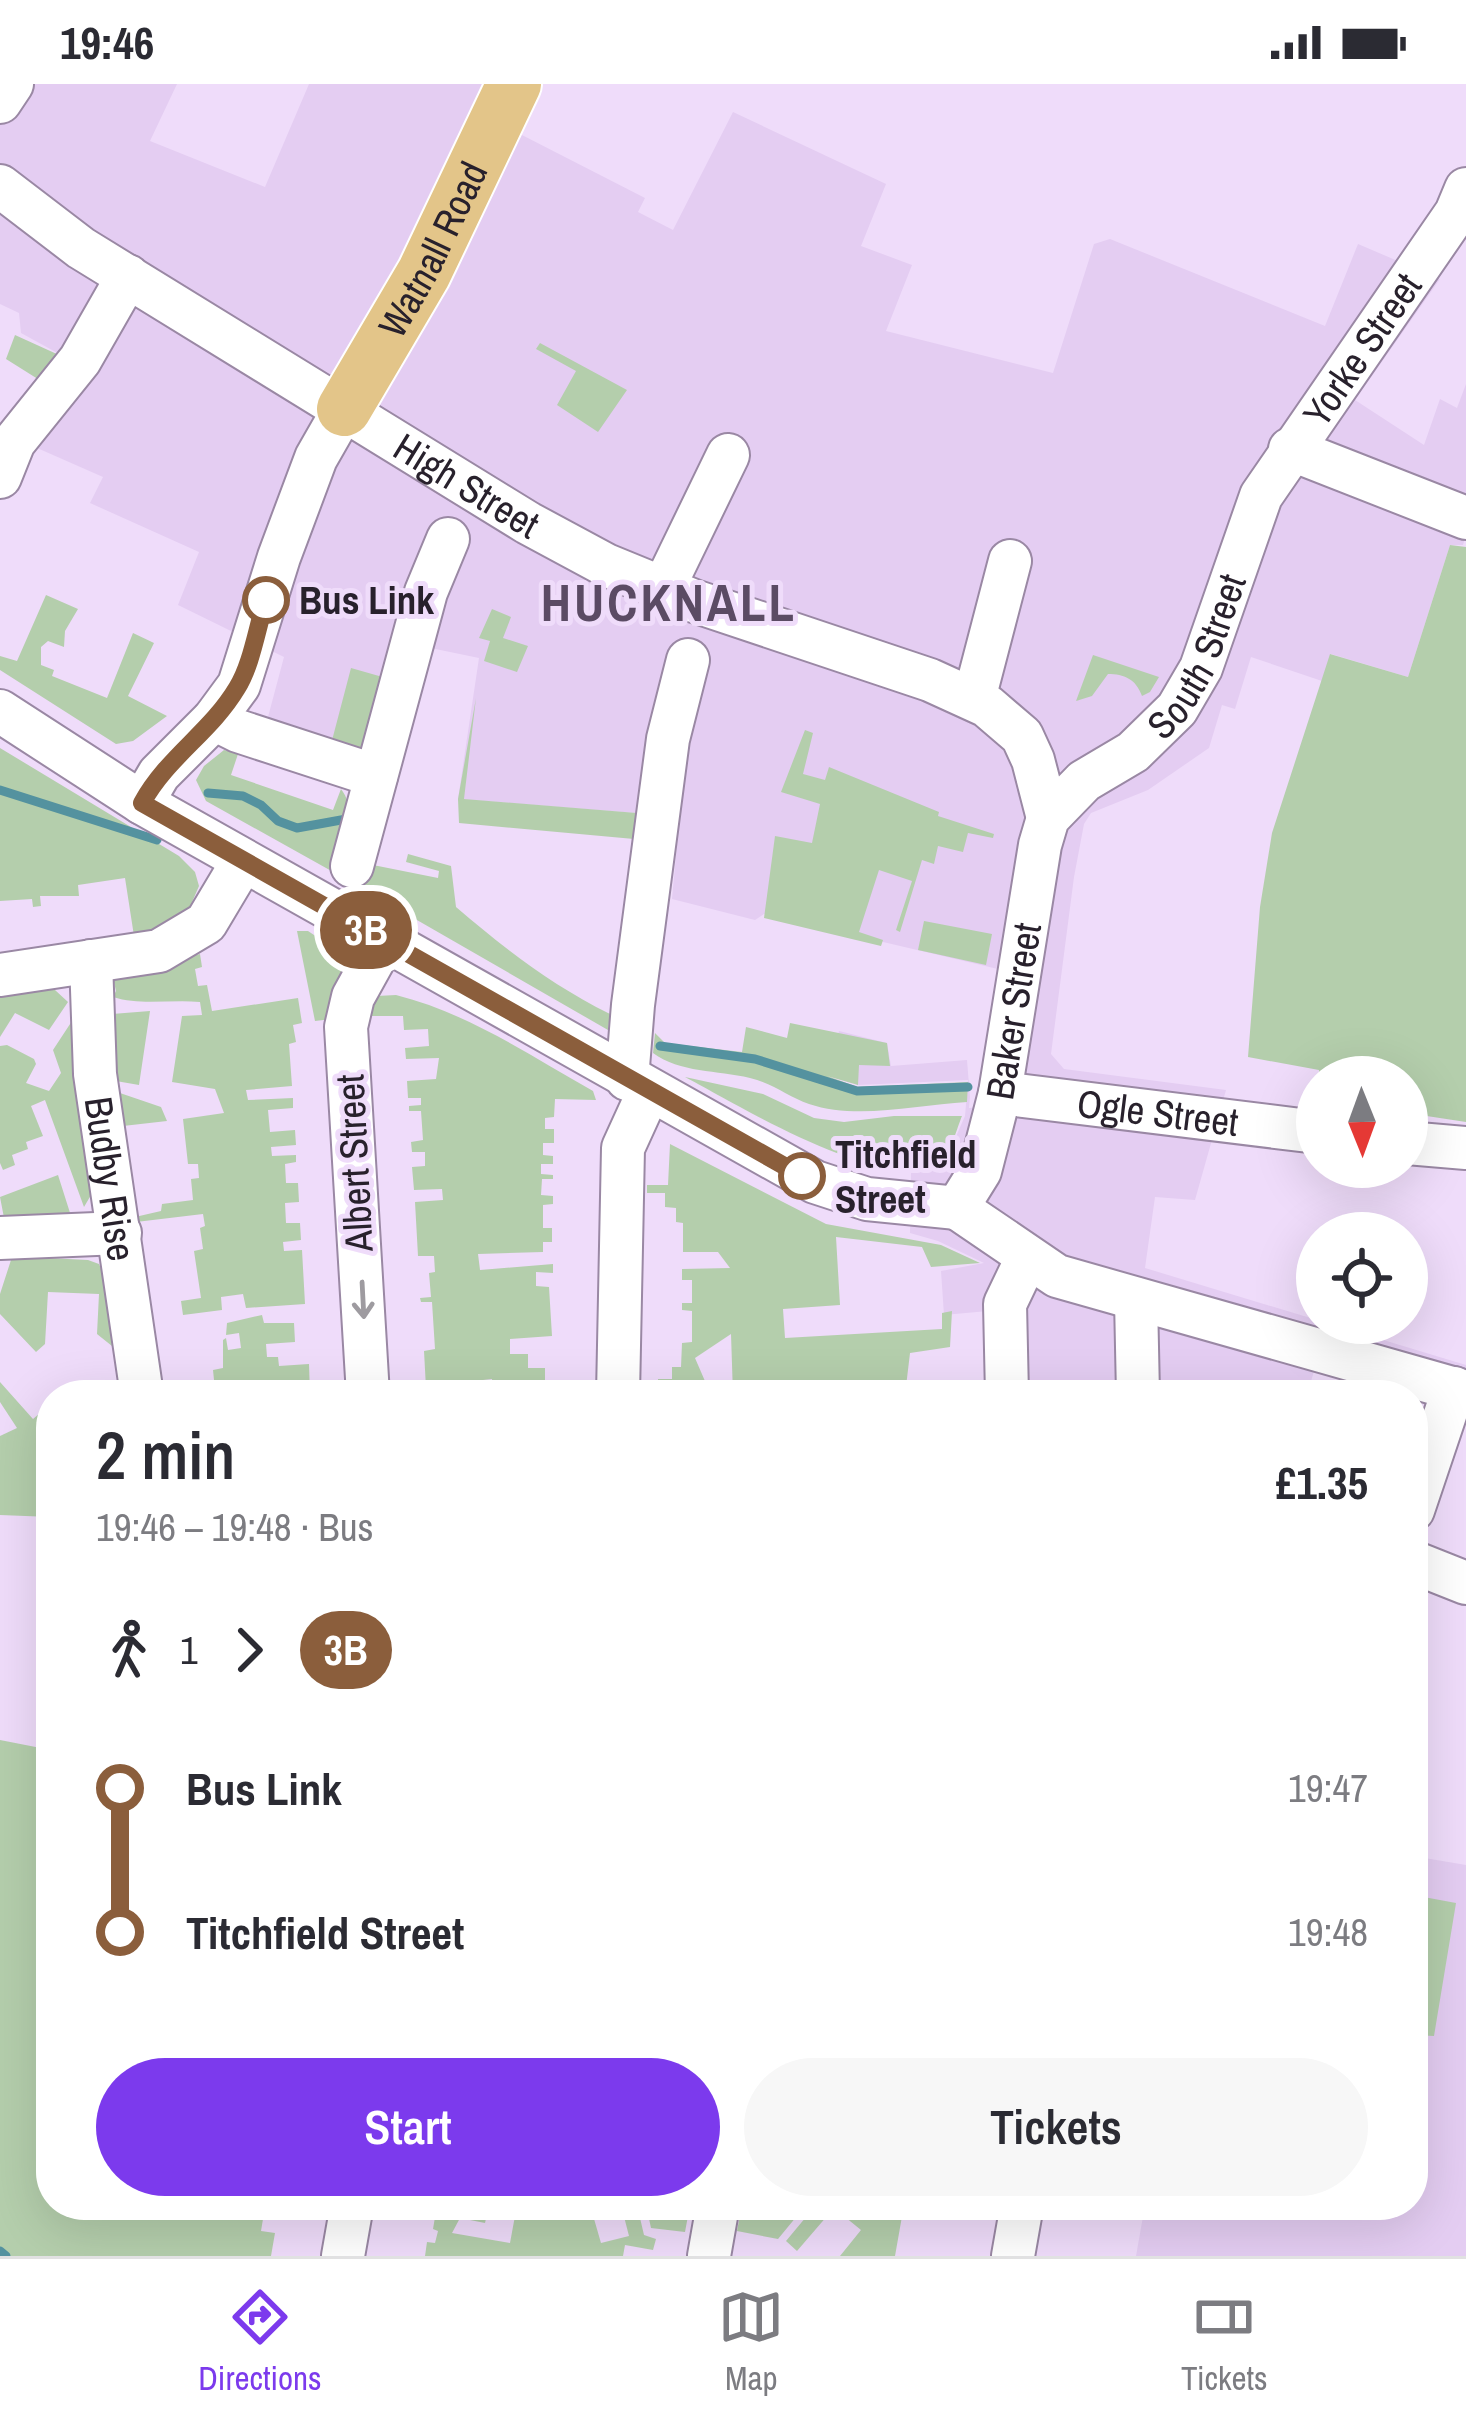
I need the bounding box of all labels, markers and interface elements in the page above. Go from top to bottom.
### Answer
text: 19:46 [60,12,154,73]
street label: Watnall Road [366,153,499,347]
street label: Yorke Street [1291,263,1433,437]
street label: High Street [384,421,548,550]
street label: South Street [1136,567,1258,750]
district label: HUCKNALL [541,568,797,637]
place label: Bus Link [299,574,434,626]
marker: Bus Link [244,578,288,622]
line badge: 3B [312,891,420,969]
text: 3B [344,902,388,958]
street label: Baker Street [973,919,1053,1103]
north arrow [1296,1056,1428,1188]
map controls [1296,1056,1428,1344]
street label: Albert Street [323,1073,385,1254]
street label: Ogle Street [1074,1077,1241,1148]
street label: Budby Rise [73,1093,148,1264]
place label: Titchfield Street [835,1128,977,1225]
marker: Titchfield Street [780,1154,824,1198]
button: locate [1296,1212,1428,1344]
one-way arrow [351,1280,374,1319]
text: 2 min [96,1411,235,1500]
text: £1.35 [1276,1452,1368,1513]
text: 19:46 – 19:48 · Bus [96,1501,373,1553]
icon: walk [96,1617,162,1683]
icon: forward [216,1617,282,1683]
text: 3B [324,1622,368,1678]
text: 1 [180,1624,198,1676]
text: Bus Link [186,1758,342,1819]
text: 19:47 [1288,1762,1368,1814]
text: Titchfield Street [186,1902,464,1963]
text: 19:48 [1288,1906,1368,1958]
button: Start [96,2058,720,2196]
button: Tickets [744,2058,1368,2196]
tab: Directions [198,2284,322,2400]
tab: Map [718,2284,784,2400]
tab: Tickets [1181,2284,1268,2400]

